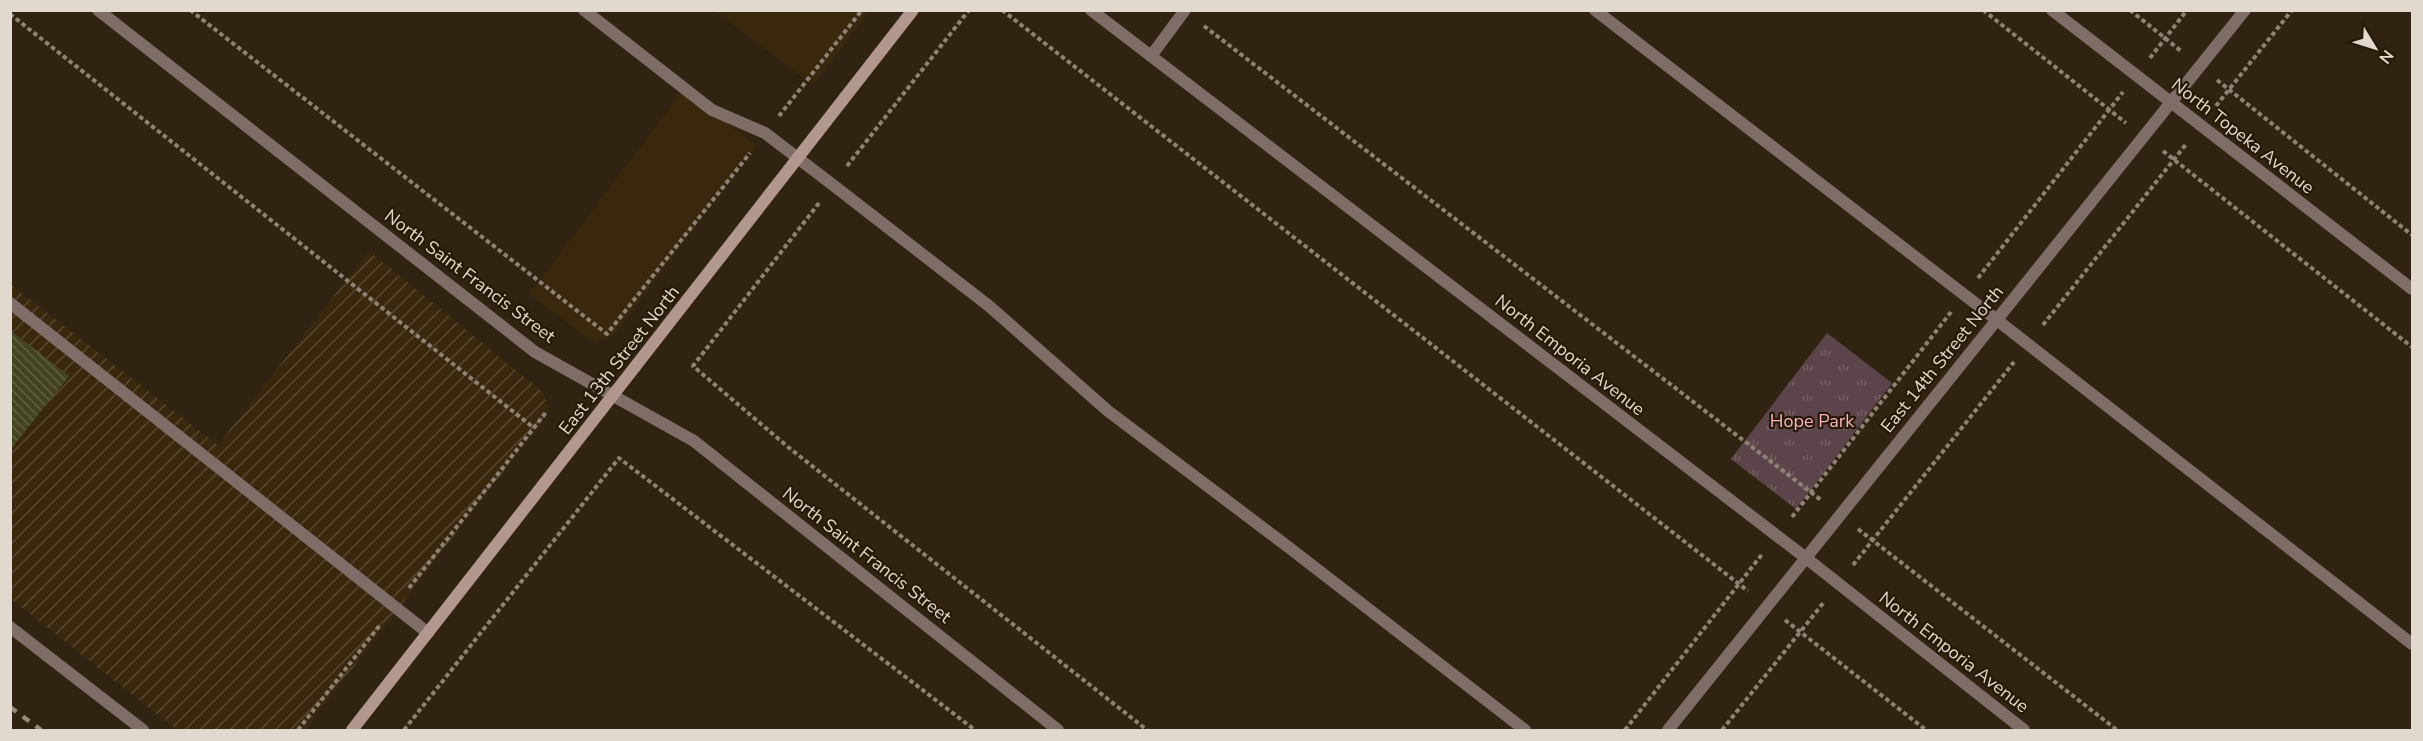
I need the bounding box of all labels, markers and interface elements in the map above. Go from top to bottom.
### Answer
north arrow [2345,18,2405,78]
text: N [2374,45,2398,68]
street label: North Topeka Avenue [2167,73,2319,199]
street label: North Saint Francis Street [380,204,561,349]
street label: East 14th Street North [1875,280,2009,438]
street label: East 13th Street North [553,281,685,439]
street label: North Emporia Avenue [1490,289,1650,421]
park label: Hope Park [1770,409,1855,433]
street label: North Saint Francis Street [778,482,957,629]
street label: North Emporia Avenue [1874,586,2034,718]

